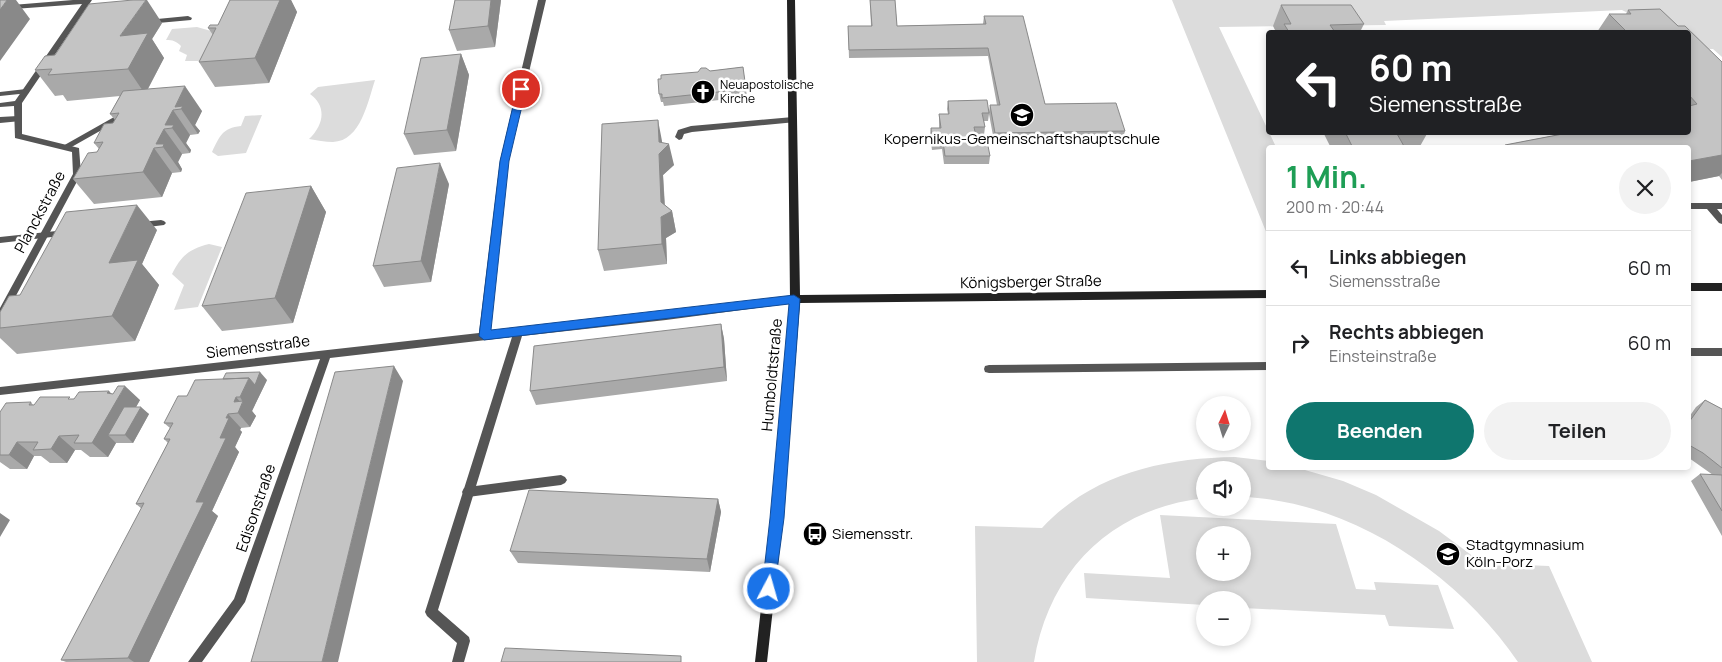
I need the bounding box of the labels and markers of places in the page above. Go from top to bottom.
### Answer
pin [500,68,542,110]
place label: Neuapostolische Kirche [720,76,814,107]
church icon: Neuapostolische Kirche [690,79,716,105]
school or university icon: Kopernikus-Gemeinschaftshauptschule [1009,102,1035,128]
place label: Kopernikus-Gemeinschaftshauptschule [884,128,1160,149]
bus stop icon: Siemensstr. [802,521,828,547]
place label: Siemensstr. [832,523,913,544]
place label: Stadtgymnasium Köln-Porz [1466,534,1584,572]
school or university icon: Stadtgymnasium Köln-Porz [1435,541,1461,567]

